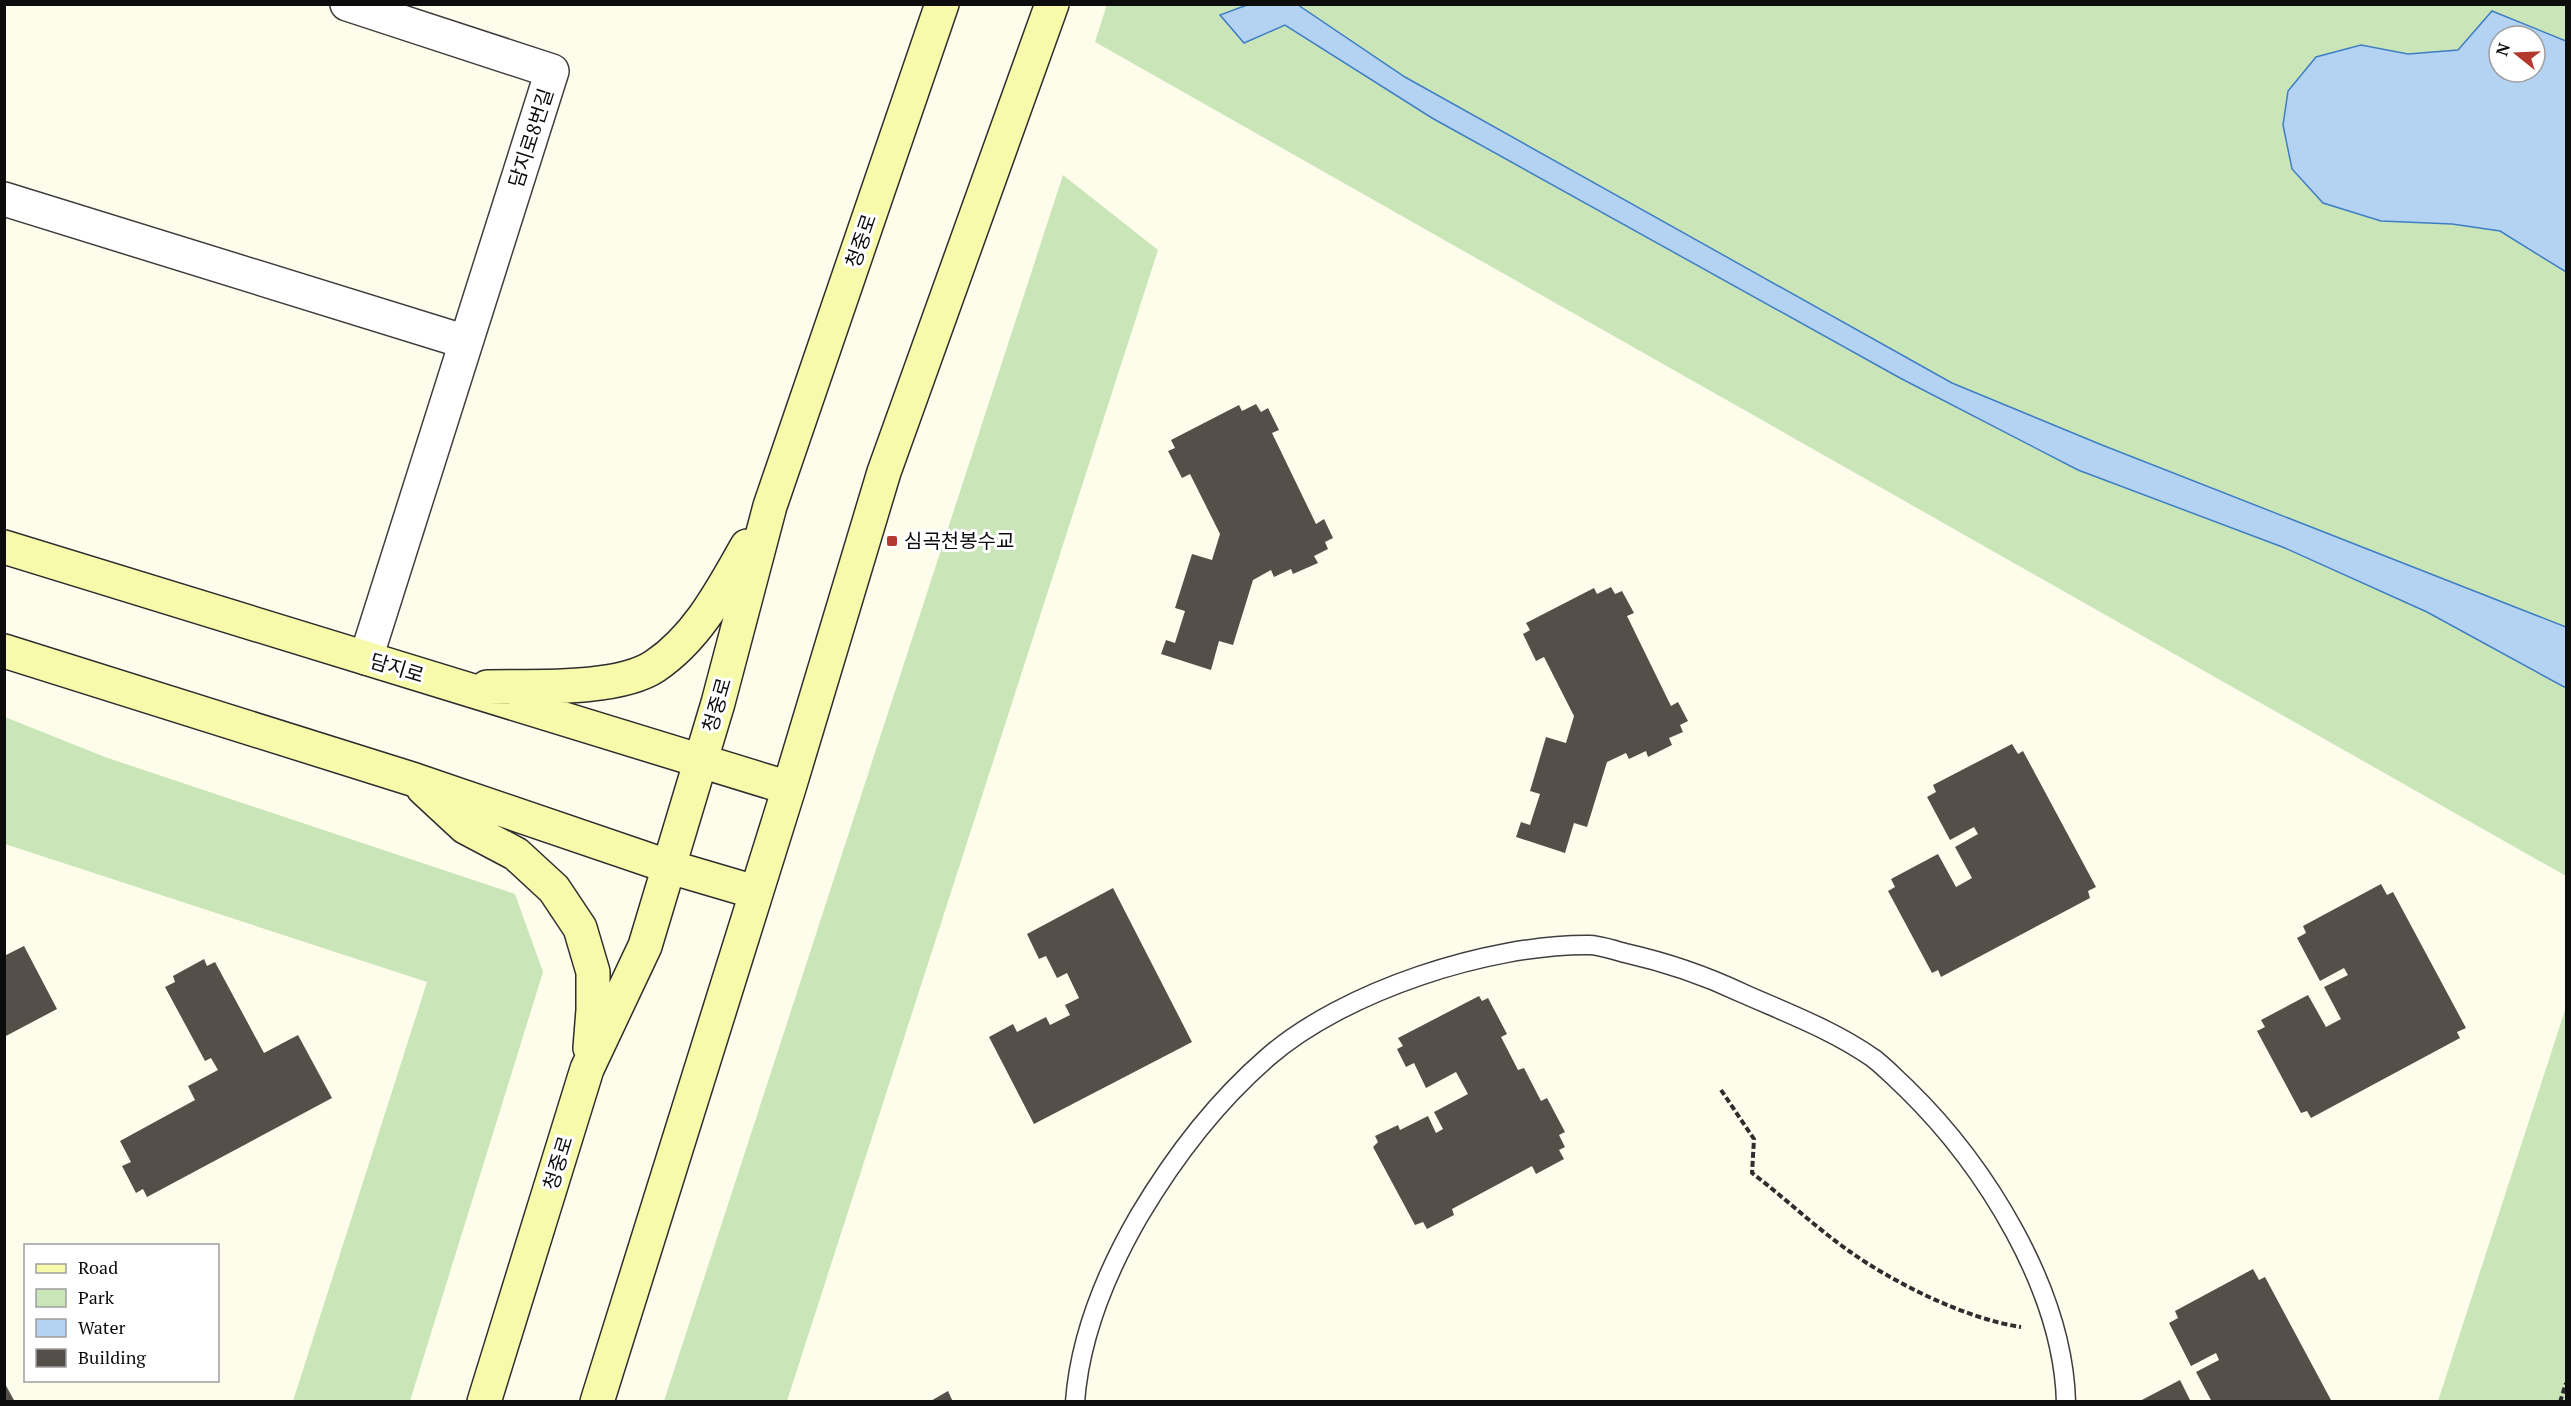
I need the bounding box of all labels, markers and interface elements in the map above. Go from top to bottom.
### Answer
north arrow [2487,24,2547,84]
text: N [2490,40,2515,59]
street label: 담지로8번길 [502,85,559,191]
street label: 청중로 [839,210,882,271]
place label: 심곡천봉수교 [904,527,1014,554]
marker: 심곡천봉수교 [885,534,899,548]
street label: 담지로 [367,647,427,689]
street label: 청중로 [696,675,737,735]
street label: 청중로 [537,1133,579,1193]
legend [24,1244,219,1382]
text: Road [78,1255,118,1279]
text: Park [78,1285,115,1309]
text: Water [78,1315,125,1339]
text: Building [78,1345,146,1369]

